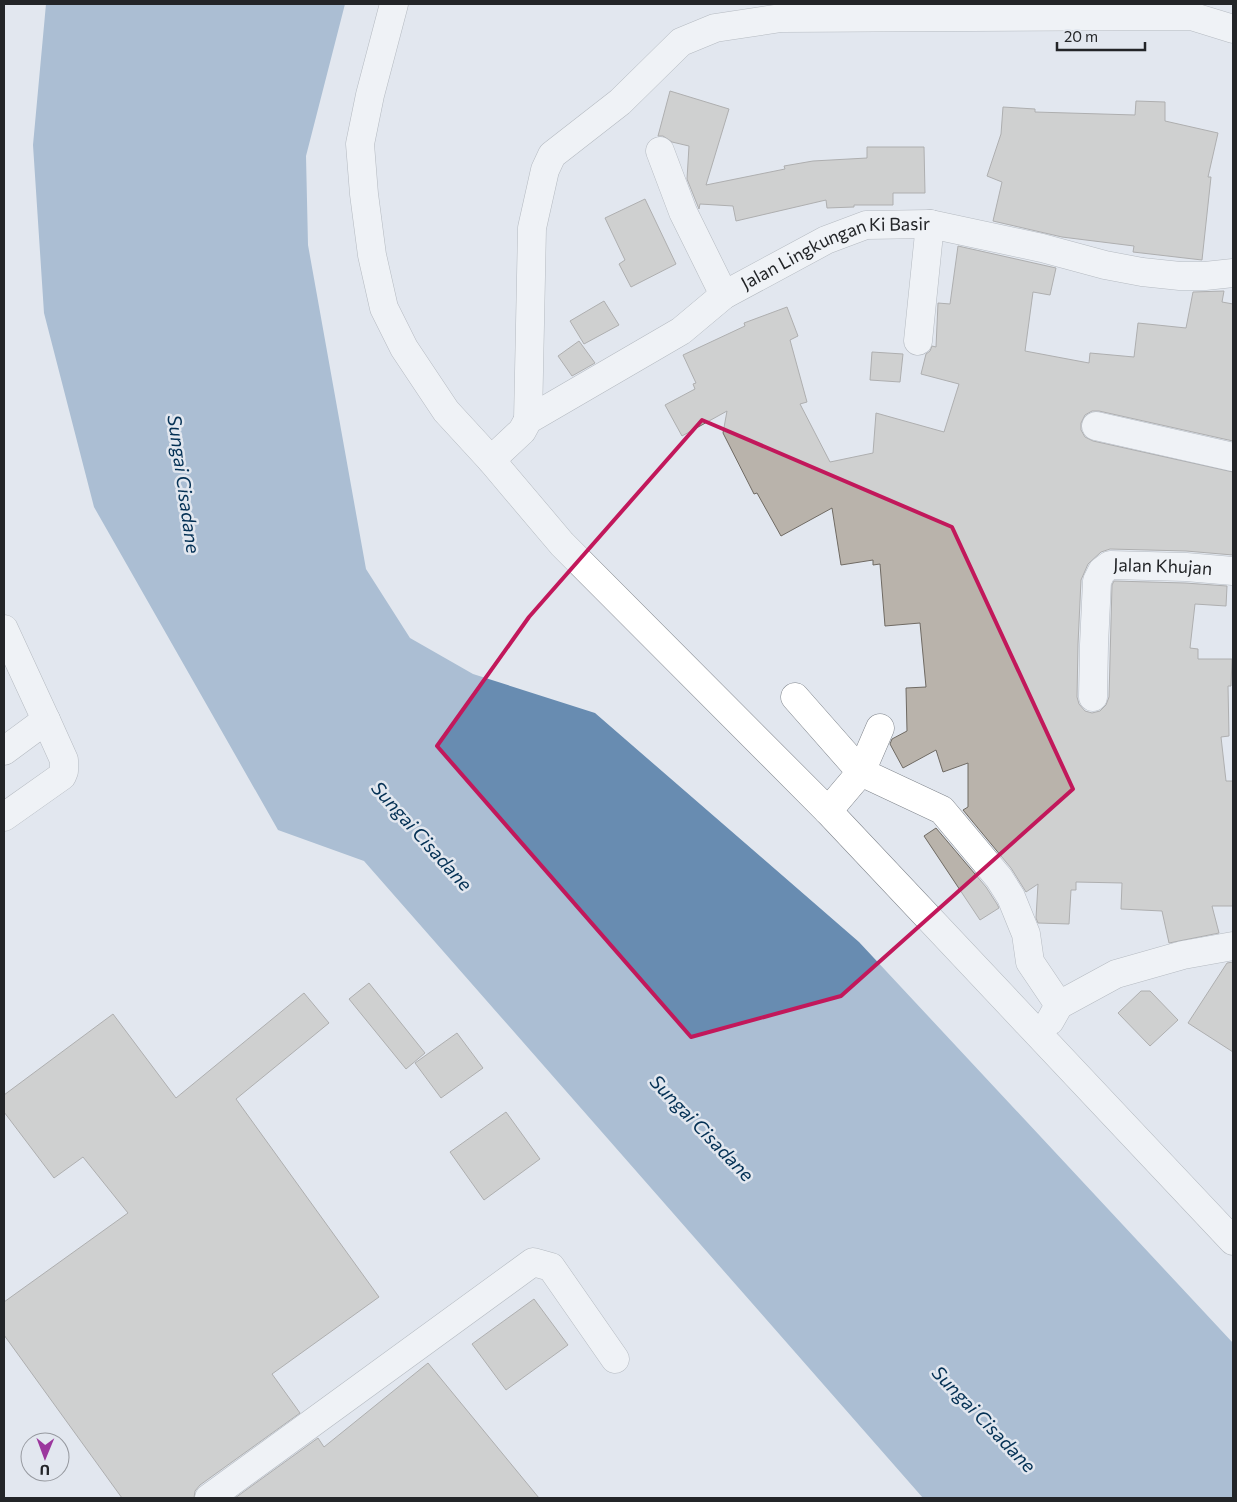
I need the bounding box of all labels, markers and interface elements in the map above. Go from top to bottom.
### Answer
scale bar [1057,20,1144,52]
text: 20 m [1064,27,1098,45]
street label: Jalan Lingkungan Ki Basir [737,212,930,294]
water label: Sungai Cisadane [163,413,206,555]
street label: Jalan Khujan [1113,553,1213,579]
water label: Sungai Cisadane [367,776,478,895]
water label: Sungai Cisadane [646,1069,759,1186]
water label: Sungai Cisadane [928,1360,1041,1477]
north arrow [20,1432,70,1482]
text: U [40,1462,50,1479]

